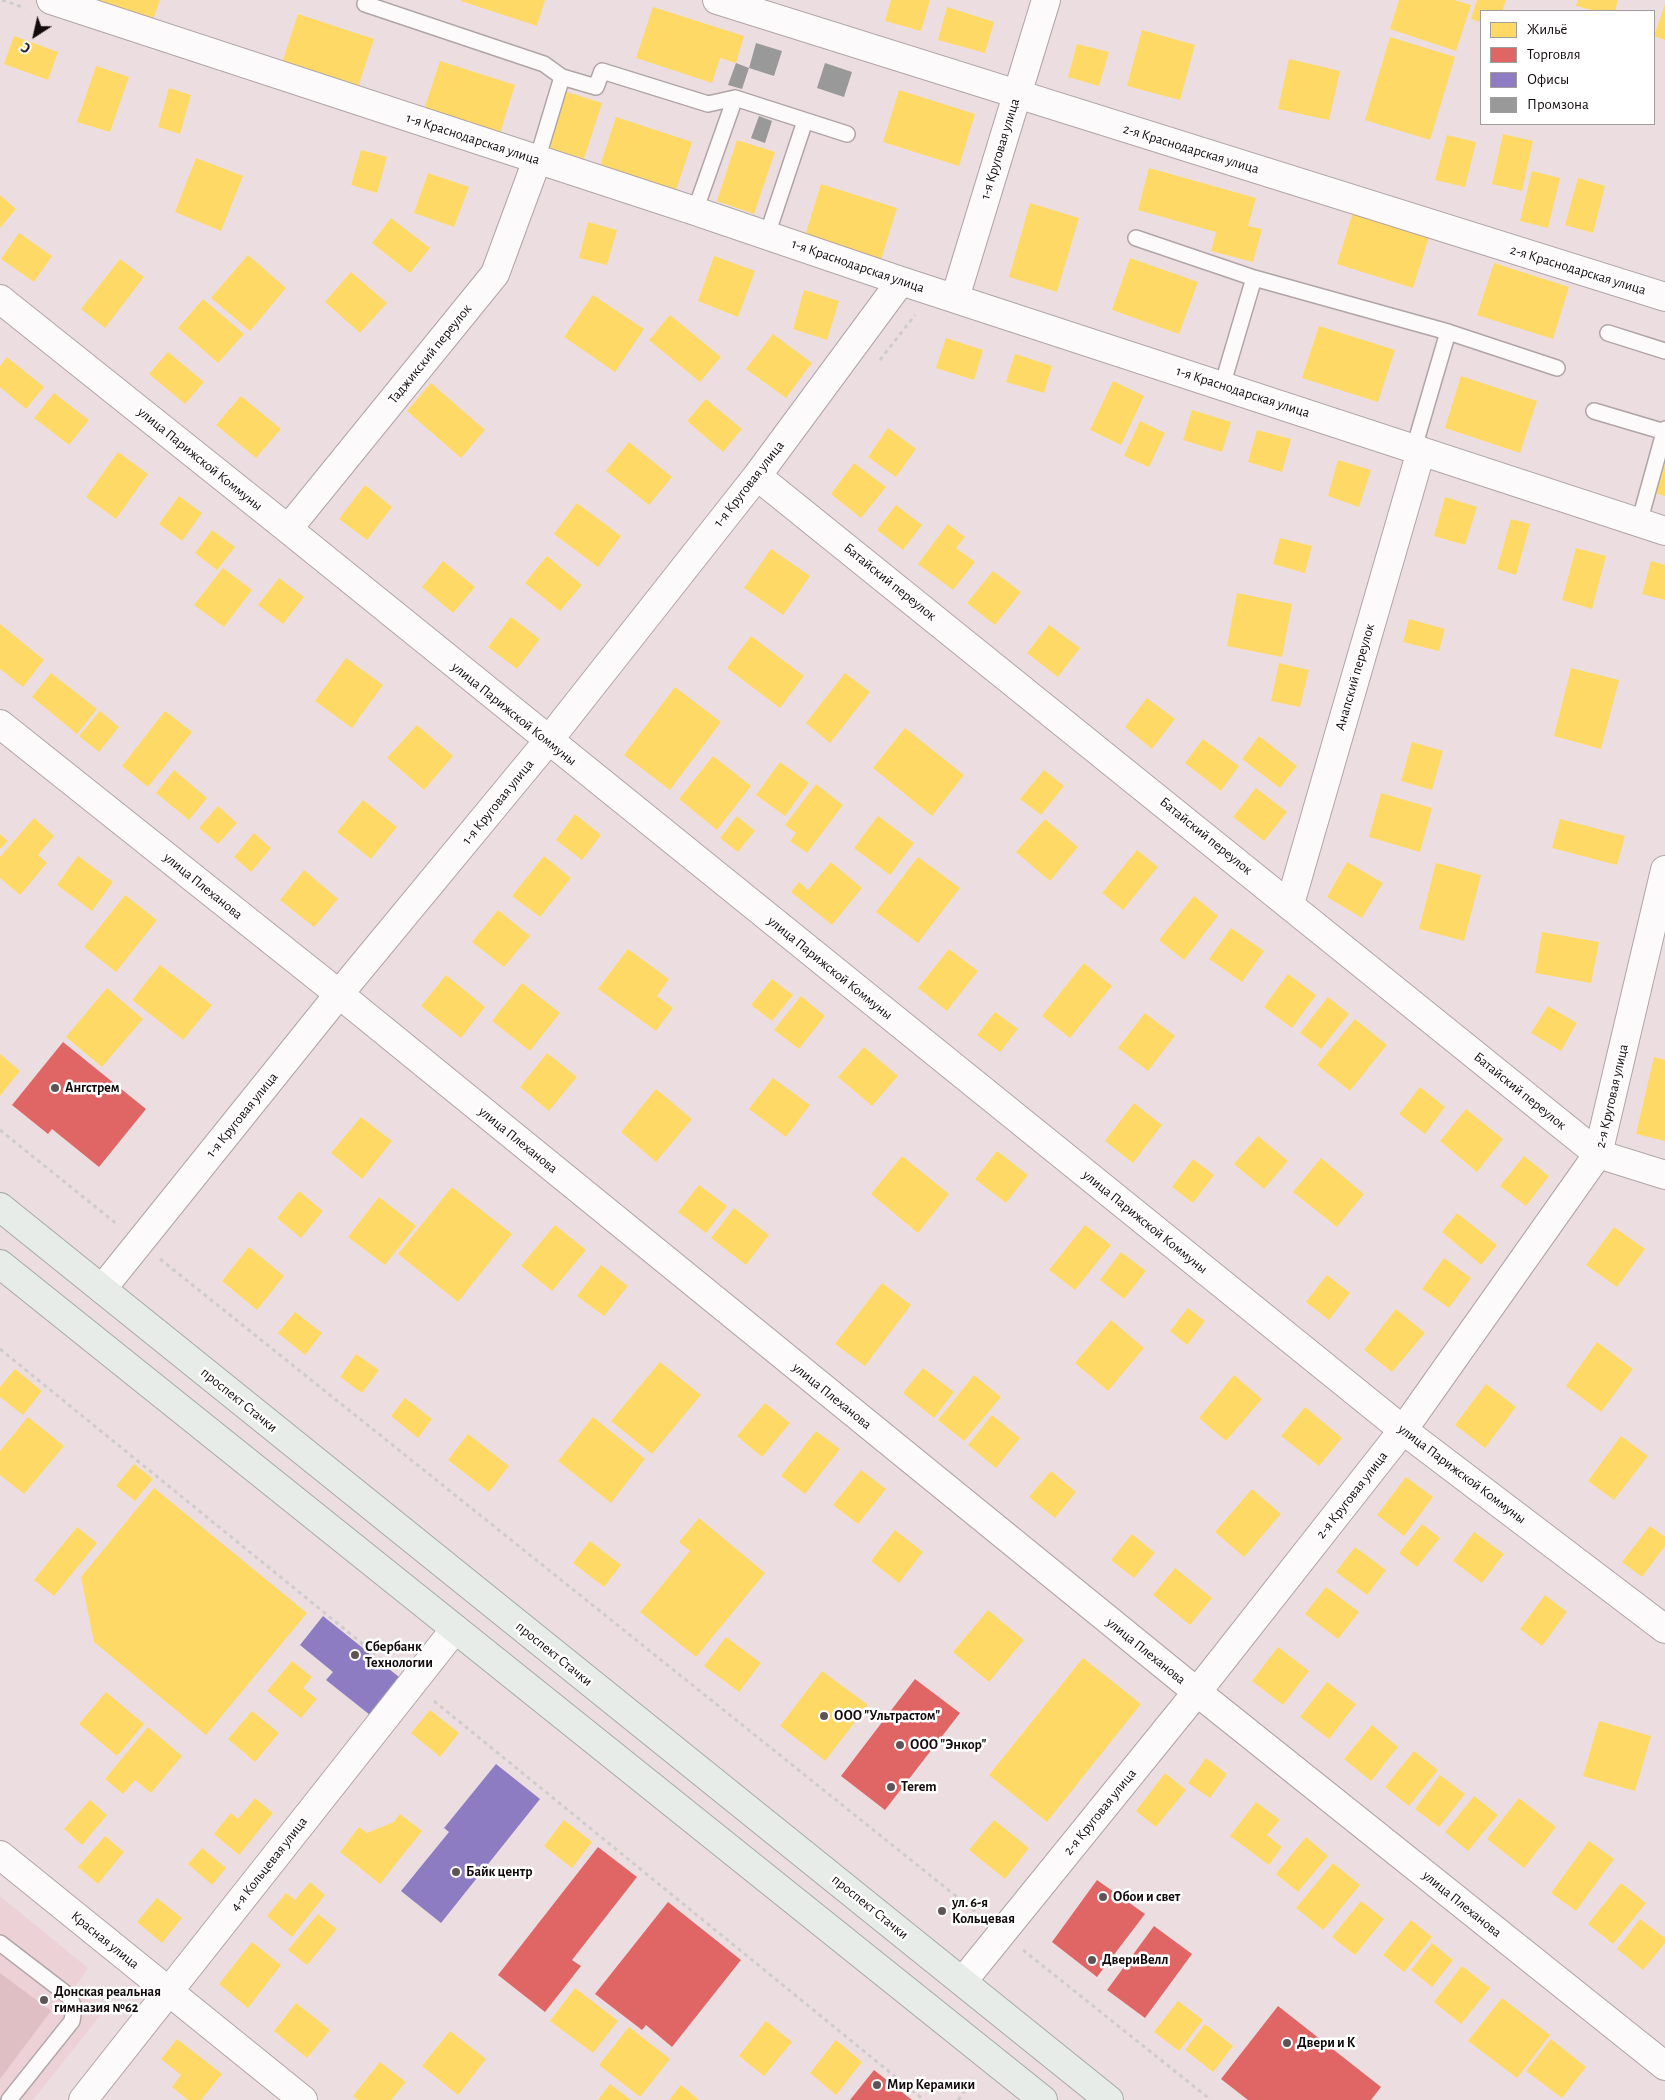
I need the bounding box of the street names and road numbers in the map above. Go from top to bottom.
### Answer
street label: 1-я Круговая улица [977,96,1023,202]
street label: 1-я Краснодарская улица [404,109,542,169]
street label: 2-я Краснодарская улица [1121,120,1261,178]
street label: 1-я Краснодарская улица [789,235,927,297]
street label: 2-я Краснодарская улица [1508,241,1648,299]
street label: Таджикский переулок [385,301,475,407]
street label: 1-я Краснодарская улица [1174,362,1312,422]
street label: улица Парижской Коммуны [134,403,266,515]
street label: 1-я Круговая улица [710,438,788,530]
street label: Батайский переулок [840,539,940,625]
street label: Анапский переулок [1332,622,1378,732]
street label: улица Парижской Коммуны [448,658,580,770]
street label: 1-я Круговая улица [459,756,537,848]
street label: Батайский переулок [1156,793,1256,879]
street label: улица Плеханова [160,849,246,923]
street label: улица Парижской Коммуны [764,912,896,1024]
street label: 2-я Круговая улица [1592,1042,1632,1150]
street label: Батайский переулок [1470,1048,1570,1134]
street label: 1-я Круговая улица [203,1069,281,1161]
street label: улица Плеханова [475,1103,561,1177]
street label: улица Парижской Коммуны [1079,1166,1211,1278]
street label: улица Плеханова [789,1359,875,1433]
street label: проспект Стачки [197,1364,281,1436]
street label: улица Парижской Коммуны [1395,1420,1529,1528]
street label: 2-я Круговая улица [1313,1448,1391,1542]
street label: улица Плеханова [1103,1614,1189,1688]
street label: проспект Стачки [512,1618,596,1690]
street label: 2-я Круговая улица [1060,1765,1140,1859]
street label: 4-я Кольцевая улица [227,1813,311,1915]
street label: улица Плеханова [1419,1867,1505,1941]
street label: проспект Стачки [828,1871,912,1943]
street label: Красная улица [67,1907,143,1973]

